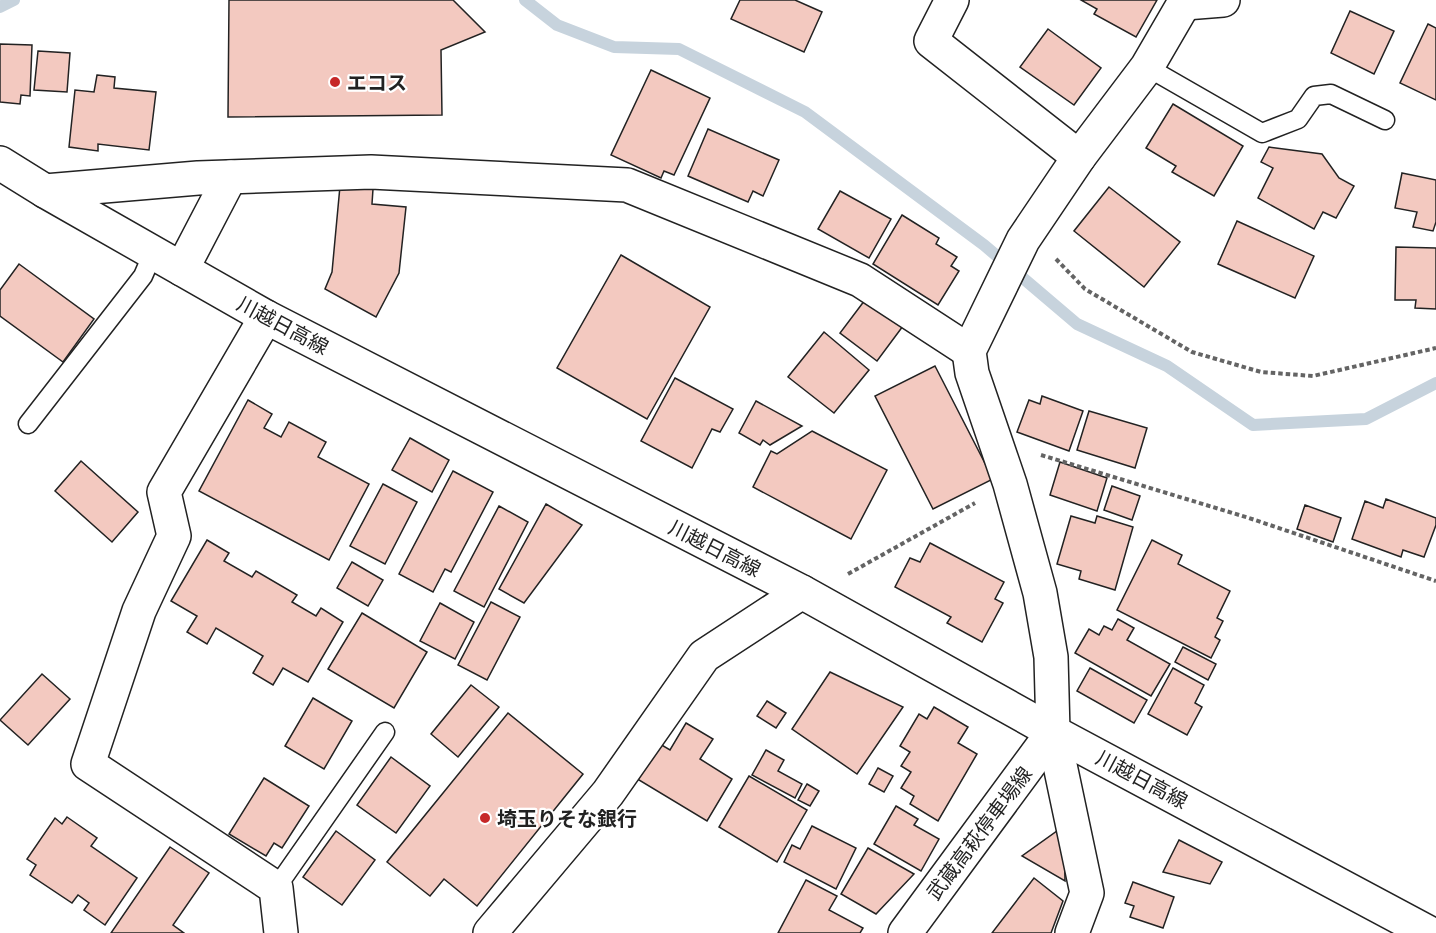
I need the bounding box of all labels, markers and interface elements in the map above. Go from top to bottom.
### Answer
place label: エコス [347,69,407,96]
marker: エコス [328,75,342,89]
street label: 川越日高線 [233,290,333,360]
street label: 川越日高線 [664,513,766,583]
street label: 川越日高線 [1092,744,1192,814]
street label: 武蔵高萩停車場線 [920,761,1038,905]
place label: 埼玉りそな銀行 [497,805,637,832]
marker: 埼玉りそな銀行 [478,811,492,825]

